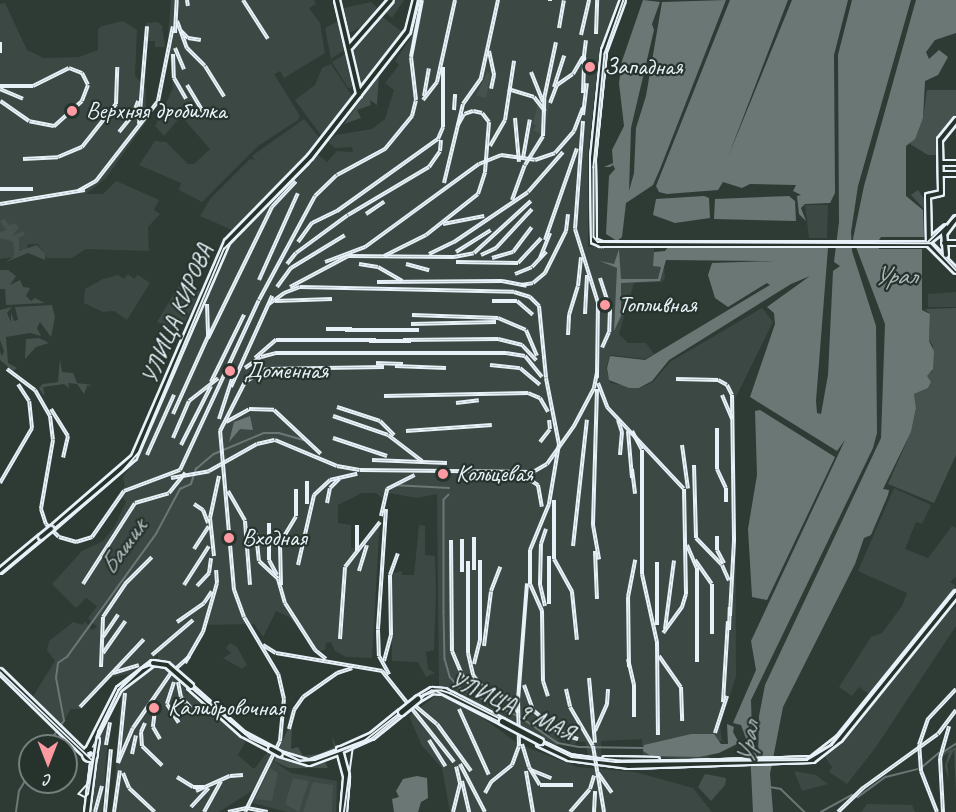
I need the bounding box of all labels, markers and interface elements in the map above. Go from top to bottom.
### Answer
place label: Западная [604,53,683,81]
marker: Западная [581,58,599,76]
place label: Верхняя дробилка [86,97,226,125]
marker: Верхняя дробилка [63,102,81,120]
street label: УЛИЦА КИРОВА [135,240,219,388]
water label: Урал [874,260,916,292]
place label: Топливная [618,291,697,319]
marker: Топливная [596,296,614,314]
place label: Доменная [244,357,328,385]
marker: Доменная [221,362,239,380]
place label: Кольцевая [456,460,533,488]
marker: Кольцевая [434,465,452,483]
water label: Башик [93,513,153,581]
place label: Входная [242,524,307,552]
marker: Входная [220,529,238,547]
street label: УЛИЦА 9 МАЯ [446,665,578,747]
place label: Калибровочная [168,694,285,722]
marker: Калибровочная [145,699,163,717]
water label: Урал [730,720,766,766]
north arrow [18,734,78,794]
text: С [44,770,52,790]

